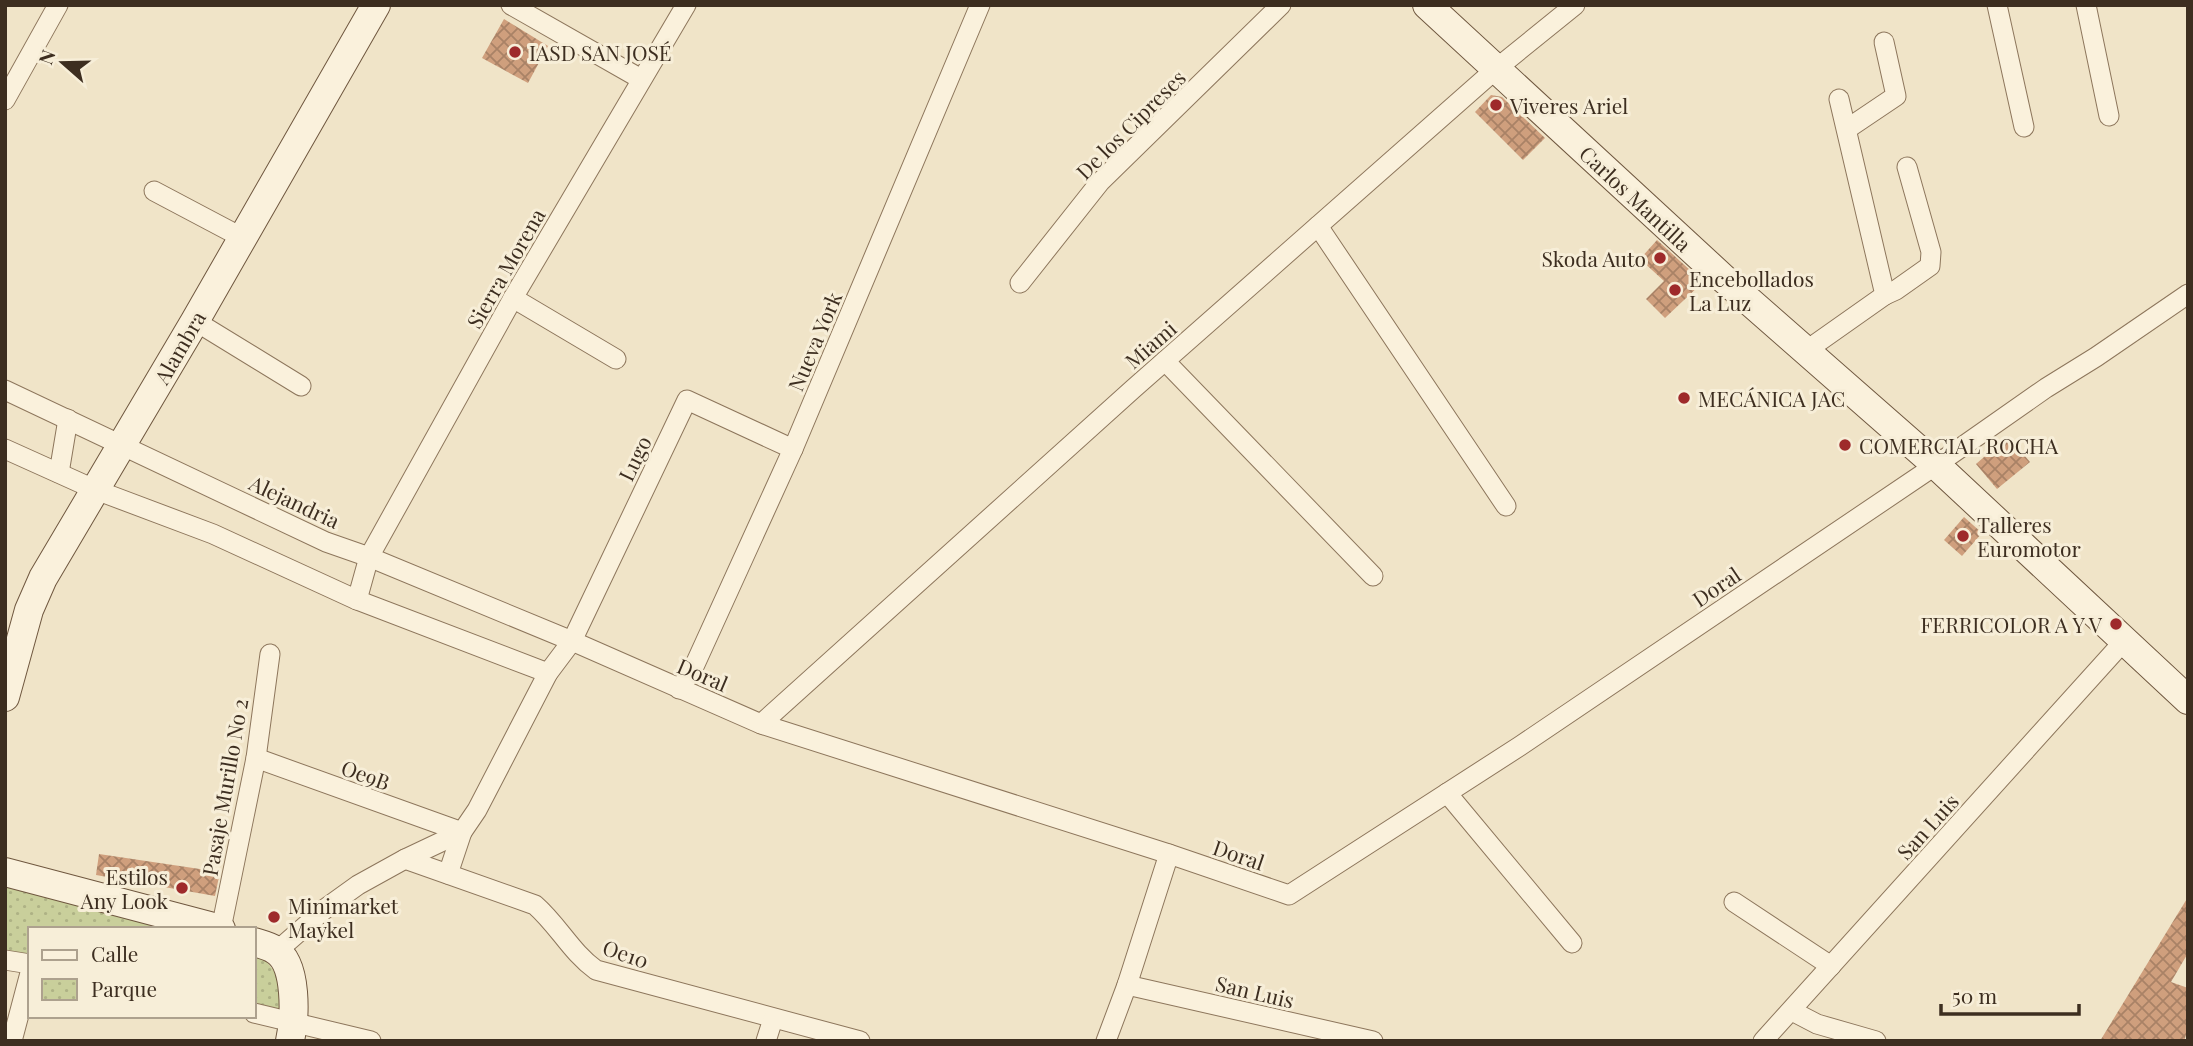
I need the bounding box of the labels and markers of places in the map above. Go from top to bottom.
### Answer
place label: IASD SAN JOSÉ [529,38,672,66]
marker: IASD SAN JOSÉ [507,44,523,60]
place label: Viveres Ariel [1509,91,1628,119]
marker: Viveres Ariel [1488,97,1504,113]
place label: Skoda Auto [1542,244,1646,272]
marker: Skoda Auto [1652,250,1668,266]
place label: Encebollados La Luz [1689,264,1814,316]
marker: Encebollados La Luz [1667,282,1683,298]
place label: MECÁNICA JAC [1698,384,1845,412]
marker: MECÁNICA JAC [1676,390,1692,406]
place label: COMERCIAL ROCHA [1859,431,2059,459]
marker: COMERCIAL ROCHA [1837,437,1853,453]
place label: Talleres Euromotor [1977,510,2082,562]
marker: Talleres Euromotor [1955,528,1971,544]
place label: FERRICOLOR A Y V [1920,610,2103,638]
marker: FERRICOLOR A Y V [2108,616,2124,632]
place label: Estilos Any Look [79,862,168,914]
marker: Estilos Any Look [174,880,190,896]
place label: Minimarket Maykel [288,891,399,943]
marker: Minimarket Maykel [266,909,282,925]

